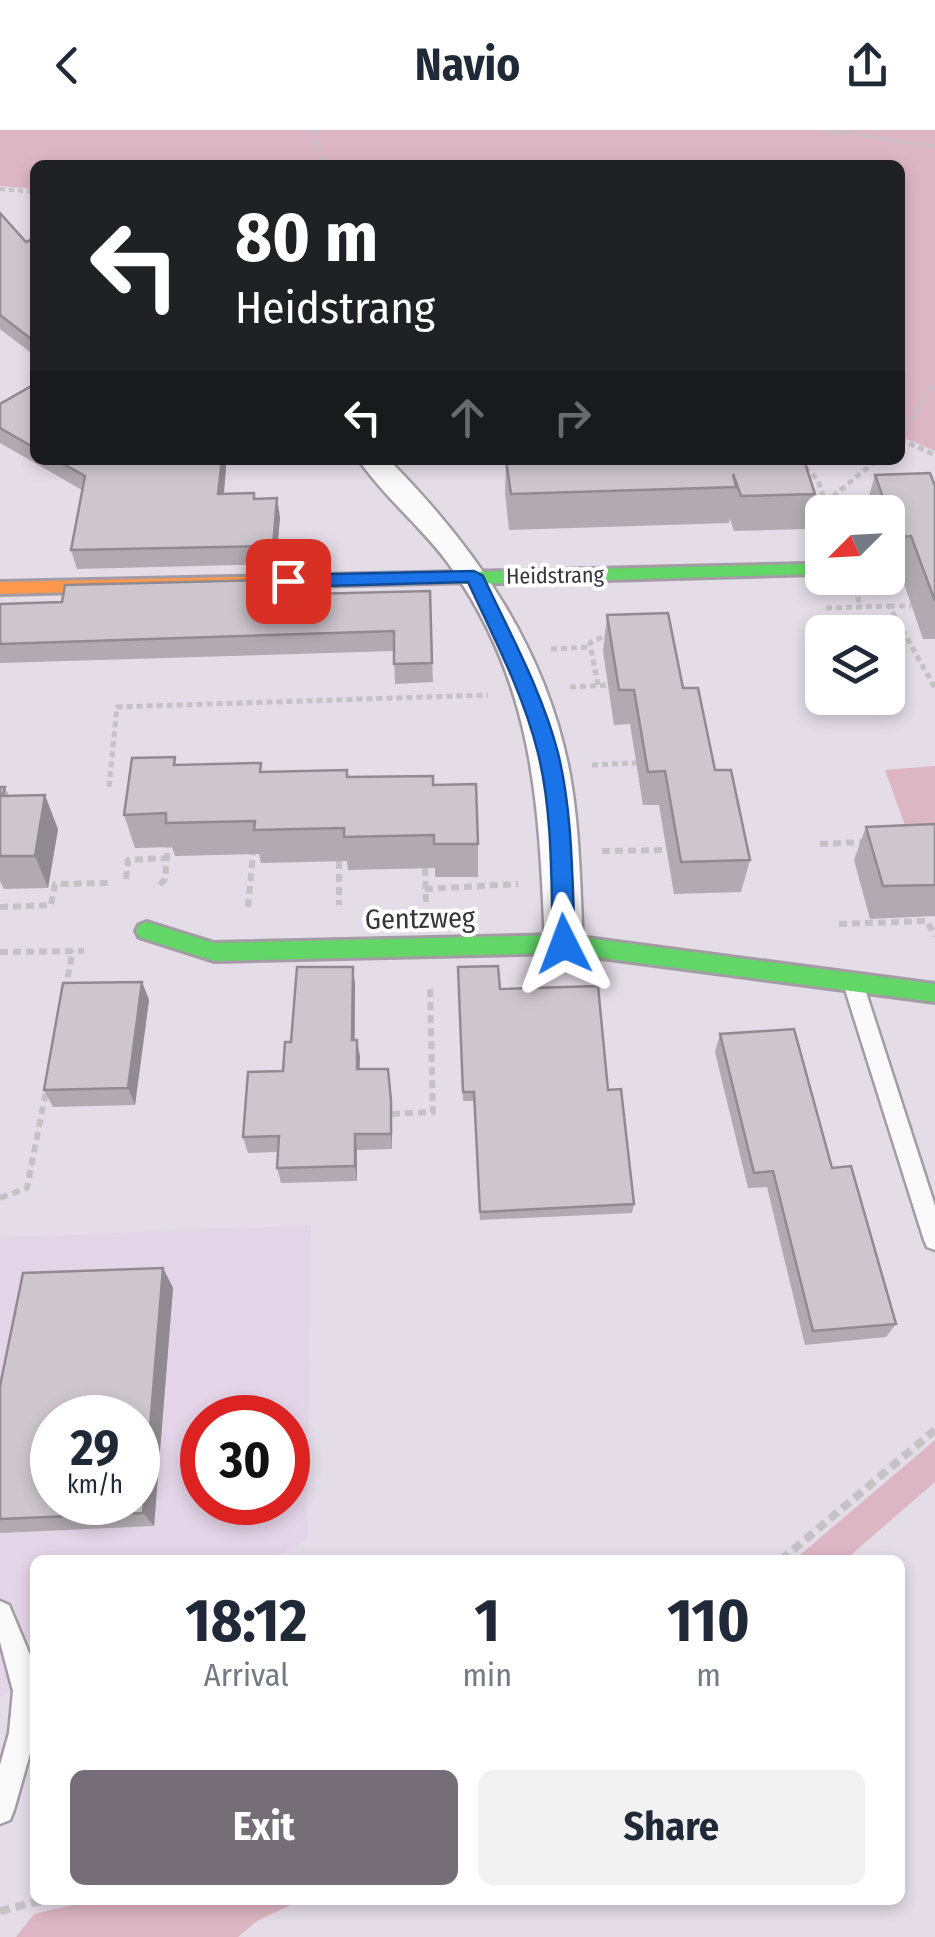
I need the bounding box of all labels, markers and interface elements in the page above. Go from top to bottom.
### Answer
icon: back [40,38,95,93]
text: Navio [415,38,520,92]
icon: share [840,38,895,93]
text: 80 m [235,196,378,280]
icon: left [70,200,200,330]
text: Heidstrang [235,281,435,335]
icon: left [335,390,390,445]
icon: ahead [440,390,495,445]
icon: right [545,390,600,445]
north arrow [805,495,905,595]
map controls [805,495,905,715]
pin [246,539,331,624]
icon: arrive [261,554,316,609]
street label: Heidstrang [506,561,605,590]
button: layers [805,615,905,715]
position arrow [512,892,616,996]
street label: Gentzweg [365,901,476,936]
speed limit sign: 30 [180,1395,310,1525]
text: 29 [71,1418,119,1478]
text: km/h [67,1470,123,1500]
text: 18:12 [185,1585,307,1657]
text: 1 [475,1585,500,1657]
text: 110 [667,1585,750,1657]
text: Arrival [204,1656,289,1694]
text: min [462,1656,512,1694]
text: m [696,1656,721,1694]
button: Exit [70,1770,458,1885]
button: Share [478,1770,865,1885]

